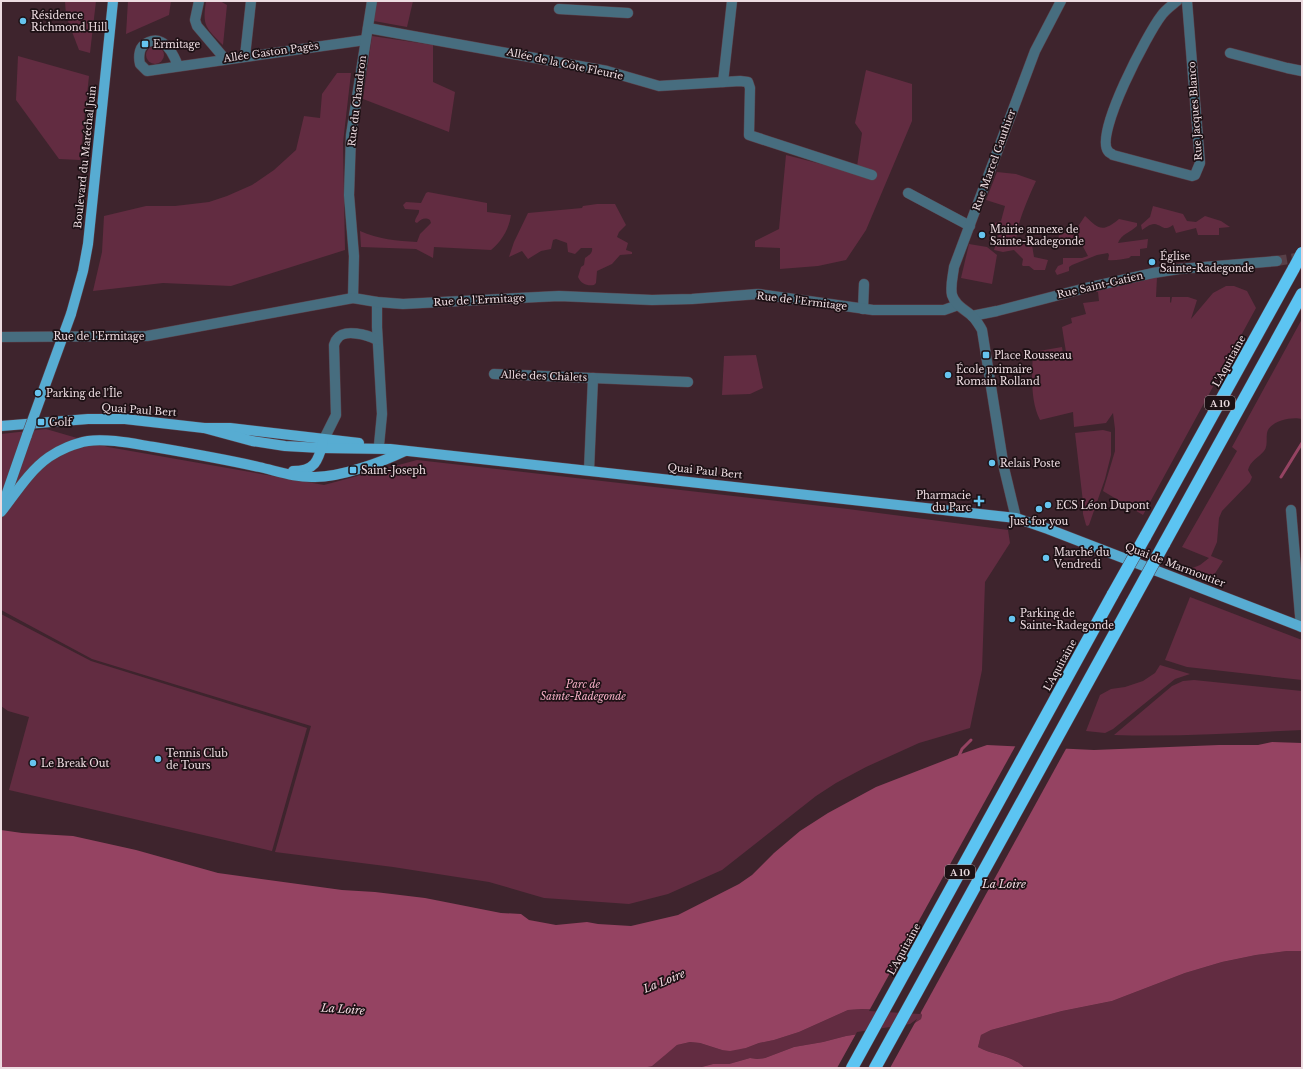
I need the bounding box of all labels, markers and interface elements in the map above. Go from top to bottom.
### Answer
place label: Résidence Richmond Hill [31,9,107,34]
marker: Résidence Richmond Hill [18,16,28,26]
place label: Ermitage [153,38,200,51]
marker: Ermitage [140,39,150,49]
street label: Allée Gaston Pagès [222,39,320,65]
street label: Allée de la Côte Fleurie [505,45,625,83]
street label: Rue du Chaudron [345,55,369,147]
street label: Rue Jacques Blanco [1185,61,1205,161]
street label: Boulevard du Maréchal Juin [71,85,99,229]
street label: Rue Marcel Gauthier [970,107,1018,212]
place label: Mairie annexe de Sainte-Radegonde [990,223,1084,248]
marker: Mairie annexe de Sainte-Radegonde [977,230,987,240]
place label: Église Sainte-Radegonde [1160,249,1254,275]
marker: Église Sainte-Radegonde [1147,257,1157,267]
street label: Rue Saint-Gatien [1056,269,1144,301]
street label: Rue de l'Ermitage [756,289,848,313]
street label: Rue de l'Ermitage [433,291,525,309]
street label: Rue de l'Ermitage [53,330,145,343]
street label: L'Aquitaine [1209,333,1249,389]
place label: Place Rousseau [994,349,1072,362]
marker: Place Rousseau [981,350,991,360]
place label: École primaire Romain Rolland [956,362,1040,388]
street label: Allée des Châlets [500,368,588,384]
marker: École primaire Romain Rolland [943,370,953,380]
place label: Parking de l'Île [46,386,122,400]
marker: Parking de l'Île [33,388,43,398]
road number: A 10 [1205,396,1235,410]
street label: Quai Paul Bert [101,401,177,419]
place label: Golf [49,416,73,429]
marker: Golf [36,417,46,427]
place label: Relais Poste [1000,457,1061,470]
marker: Relais Poste [987,458,997,468]
street label: Quai Paul Bert [667,461,743,481]
place label: Saint-Joseph [361,464,426,477]
marker: Saint-Joseph [348,465,358,475]
place label: Pharmacie du Parc [916,489,972,514]
marker: Pharmacie du Parc [974,496,984,506]
place label: ECS Léon Dupont [1056,499,1150,512]
marker: ECS Léon Dupont [1043,500,1053,510]
marker: Just for you [1034,504,1044,514]
place label: Just for you [1008,515,1069,528]
street label: Quai de Marmoutier [1123,540,1227,590]
place label: Marché du Vendredi [1053,546,1110,571]
marker: Marché du Vendredi [1041,553,1051,563]
place label: Parking de Sainte-Radegonde [1020,607,1114,632]
marker: Parking de Sainte-Radegonde [1007,614,1017,624]
street label: L'Aquitaine [1040,637,1080,693]
park label: Parc de Sainte-Radegonde [540,678,626,703]
place label: Tennis Club de Tours [166,747,228,772]
marker: Tennis Club de Tours [153,754,163,764]
place label: Le Break Out [41,757,110,770]
marker: Le Break Out [28,758,38,768]
road number: A 10 [945,865,975,879]
water label: La Loire [981,877,1026,891]
street label: L'Aquitaine [884,921,924,977]
water label: La Loire [640,966,687,996]
water label: La Loire [320,1000,365,1018]

